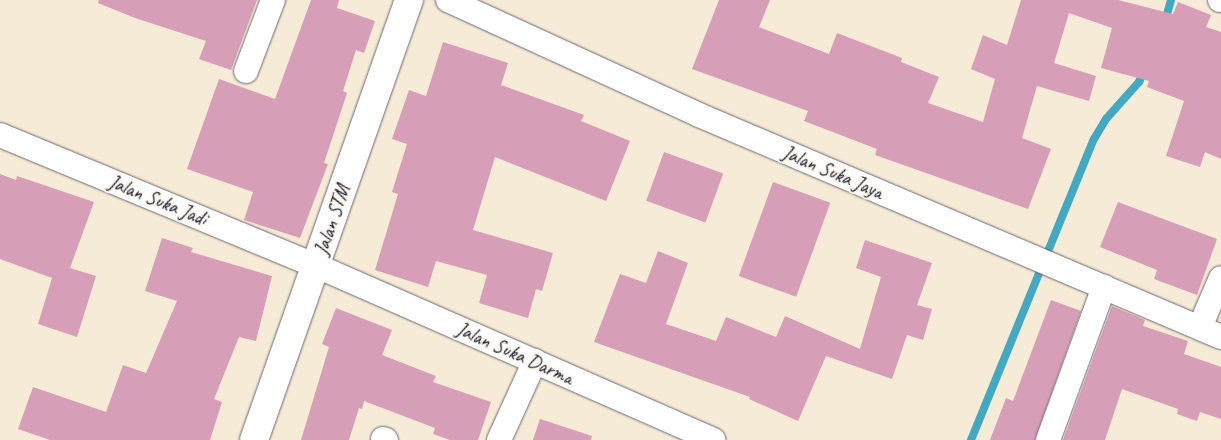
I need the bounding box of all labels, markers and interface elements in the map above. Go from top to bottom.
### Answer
street label: Jalan Suka Jaya [779,140,887,204]
street label: Jalan Suka Jadi [106,170,210,230]
street label: Jalan STM [309,182,355,258]
street label: Jalan Suka Darma [453,317,577,389]

